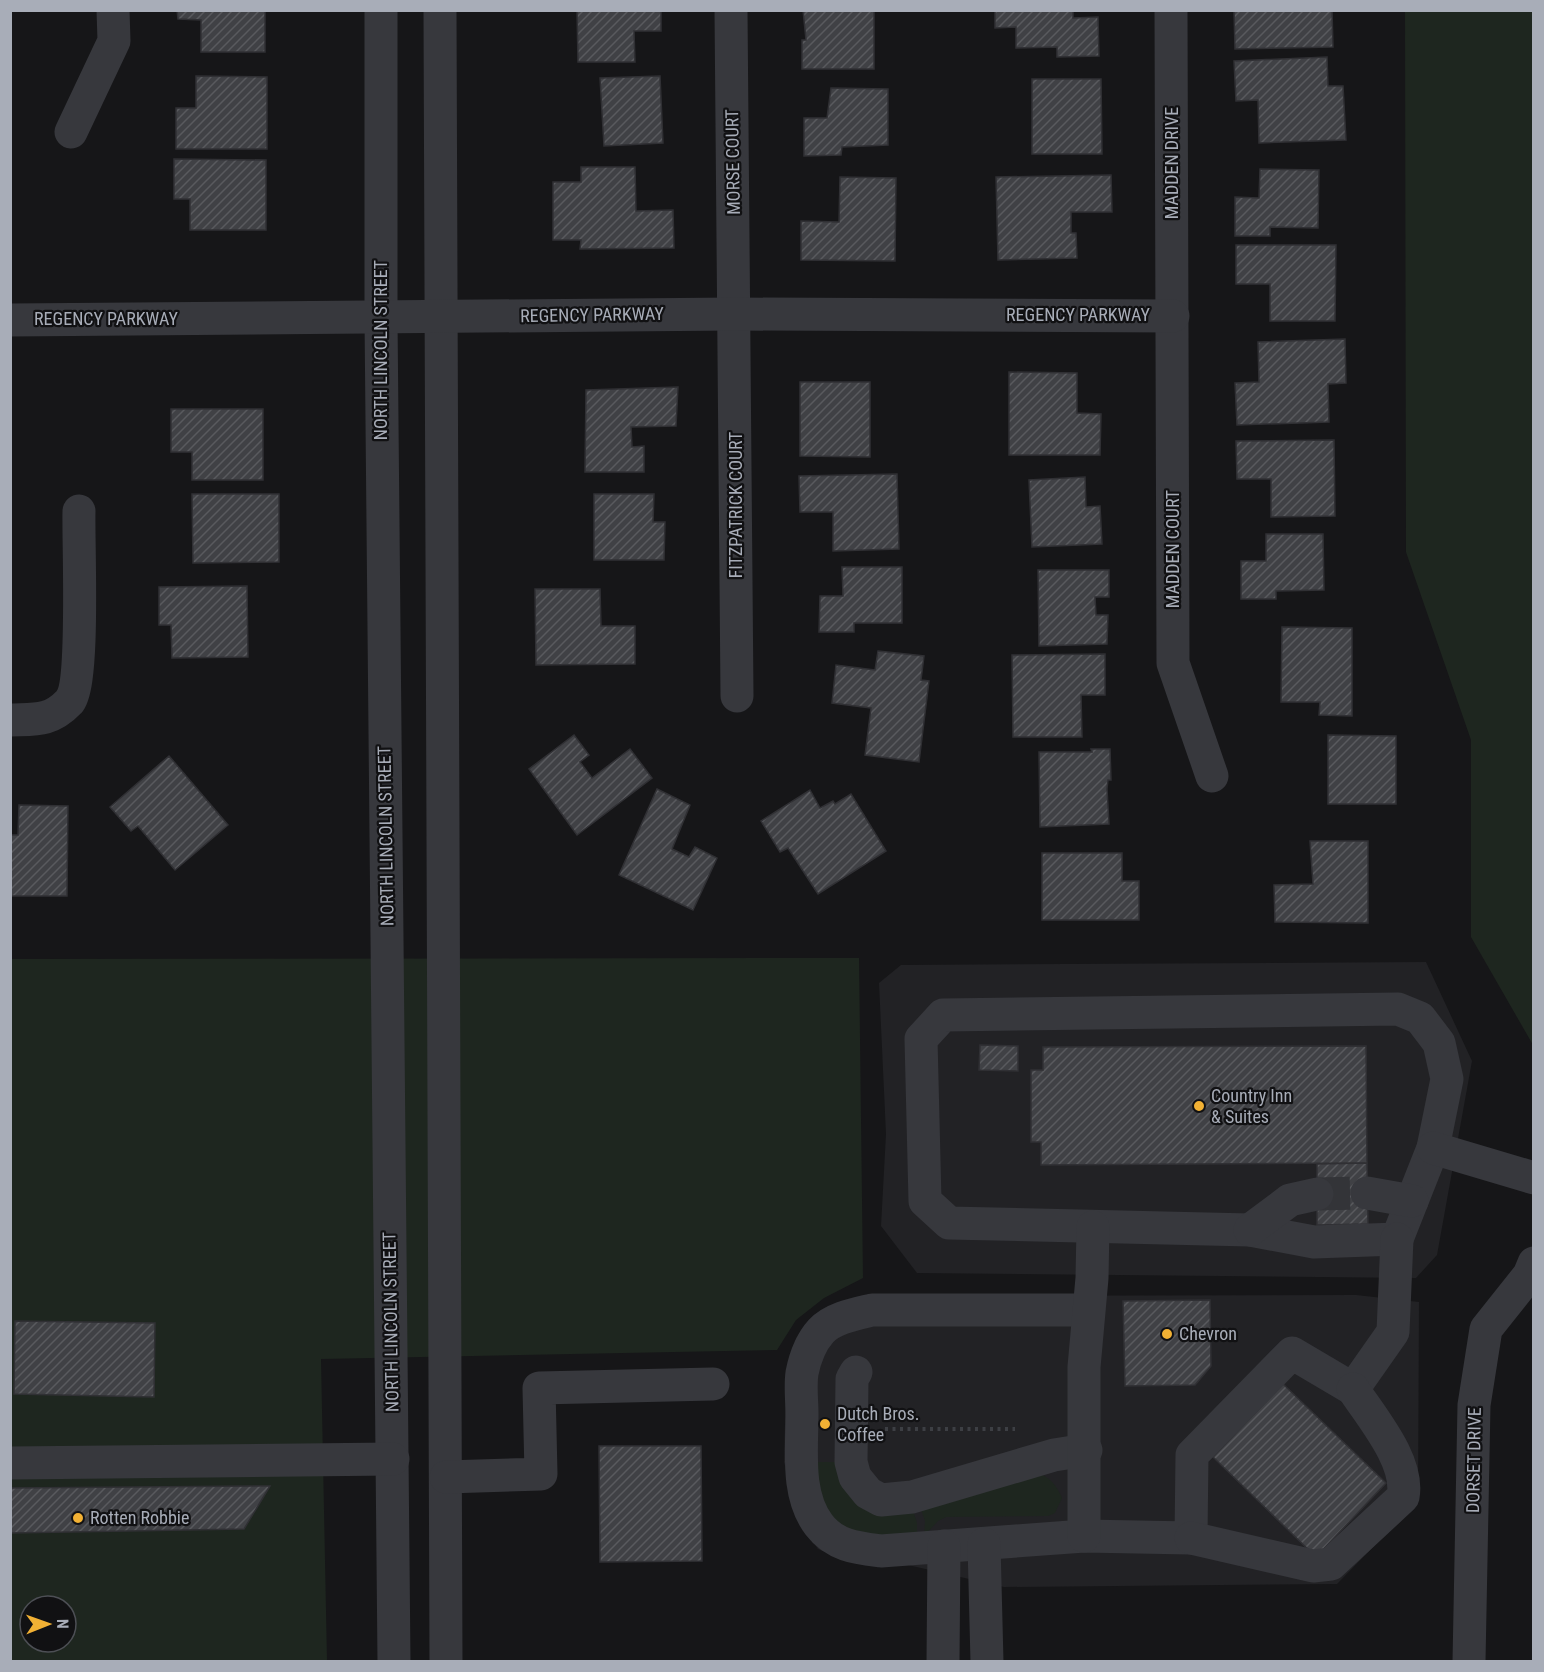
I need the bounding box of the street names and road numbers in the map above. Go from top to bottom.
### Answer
street label: MADDEN DRIVE [1161,107,1182,219]
street label: MORSE COURT [721,109,744,215]
street label: NORTH LINCOLN STREET [370,260,391,440]
street label: REGENCY PARKWAY [520,303,665,326]
street label: REGENCY PARKWAY [1006,304,1150,325]
street label: REGENCY PARKWAY [34,308,178,329]
street label: FITZPATRICK COURT [725,432,746,578]
street label: MADDEN COURT [1162,490,1183,608]
street label: NORTH LINCOLN STREET [373,746,398,926]
street label: NORTH LINCOLN STREET [378,1232,403,1412]
street label: DORSET DRIVE [1462,1407,1485,1513]

